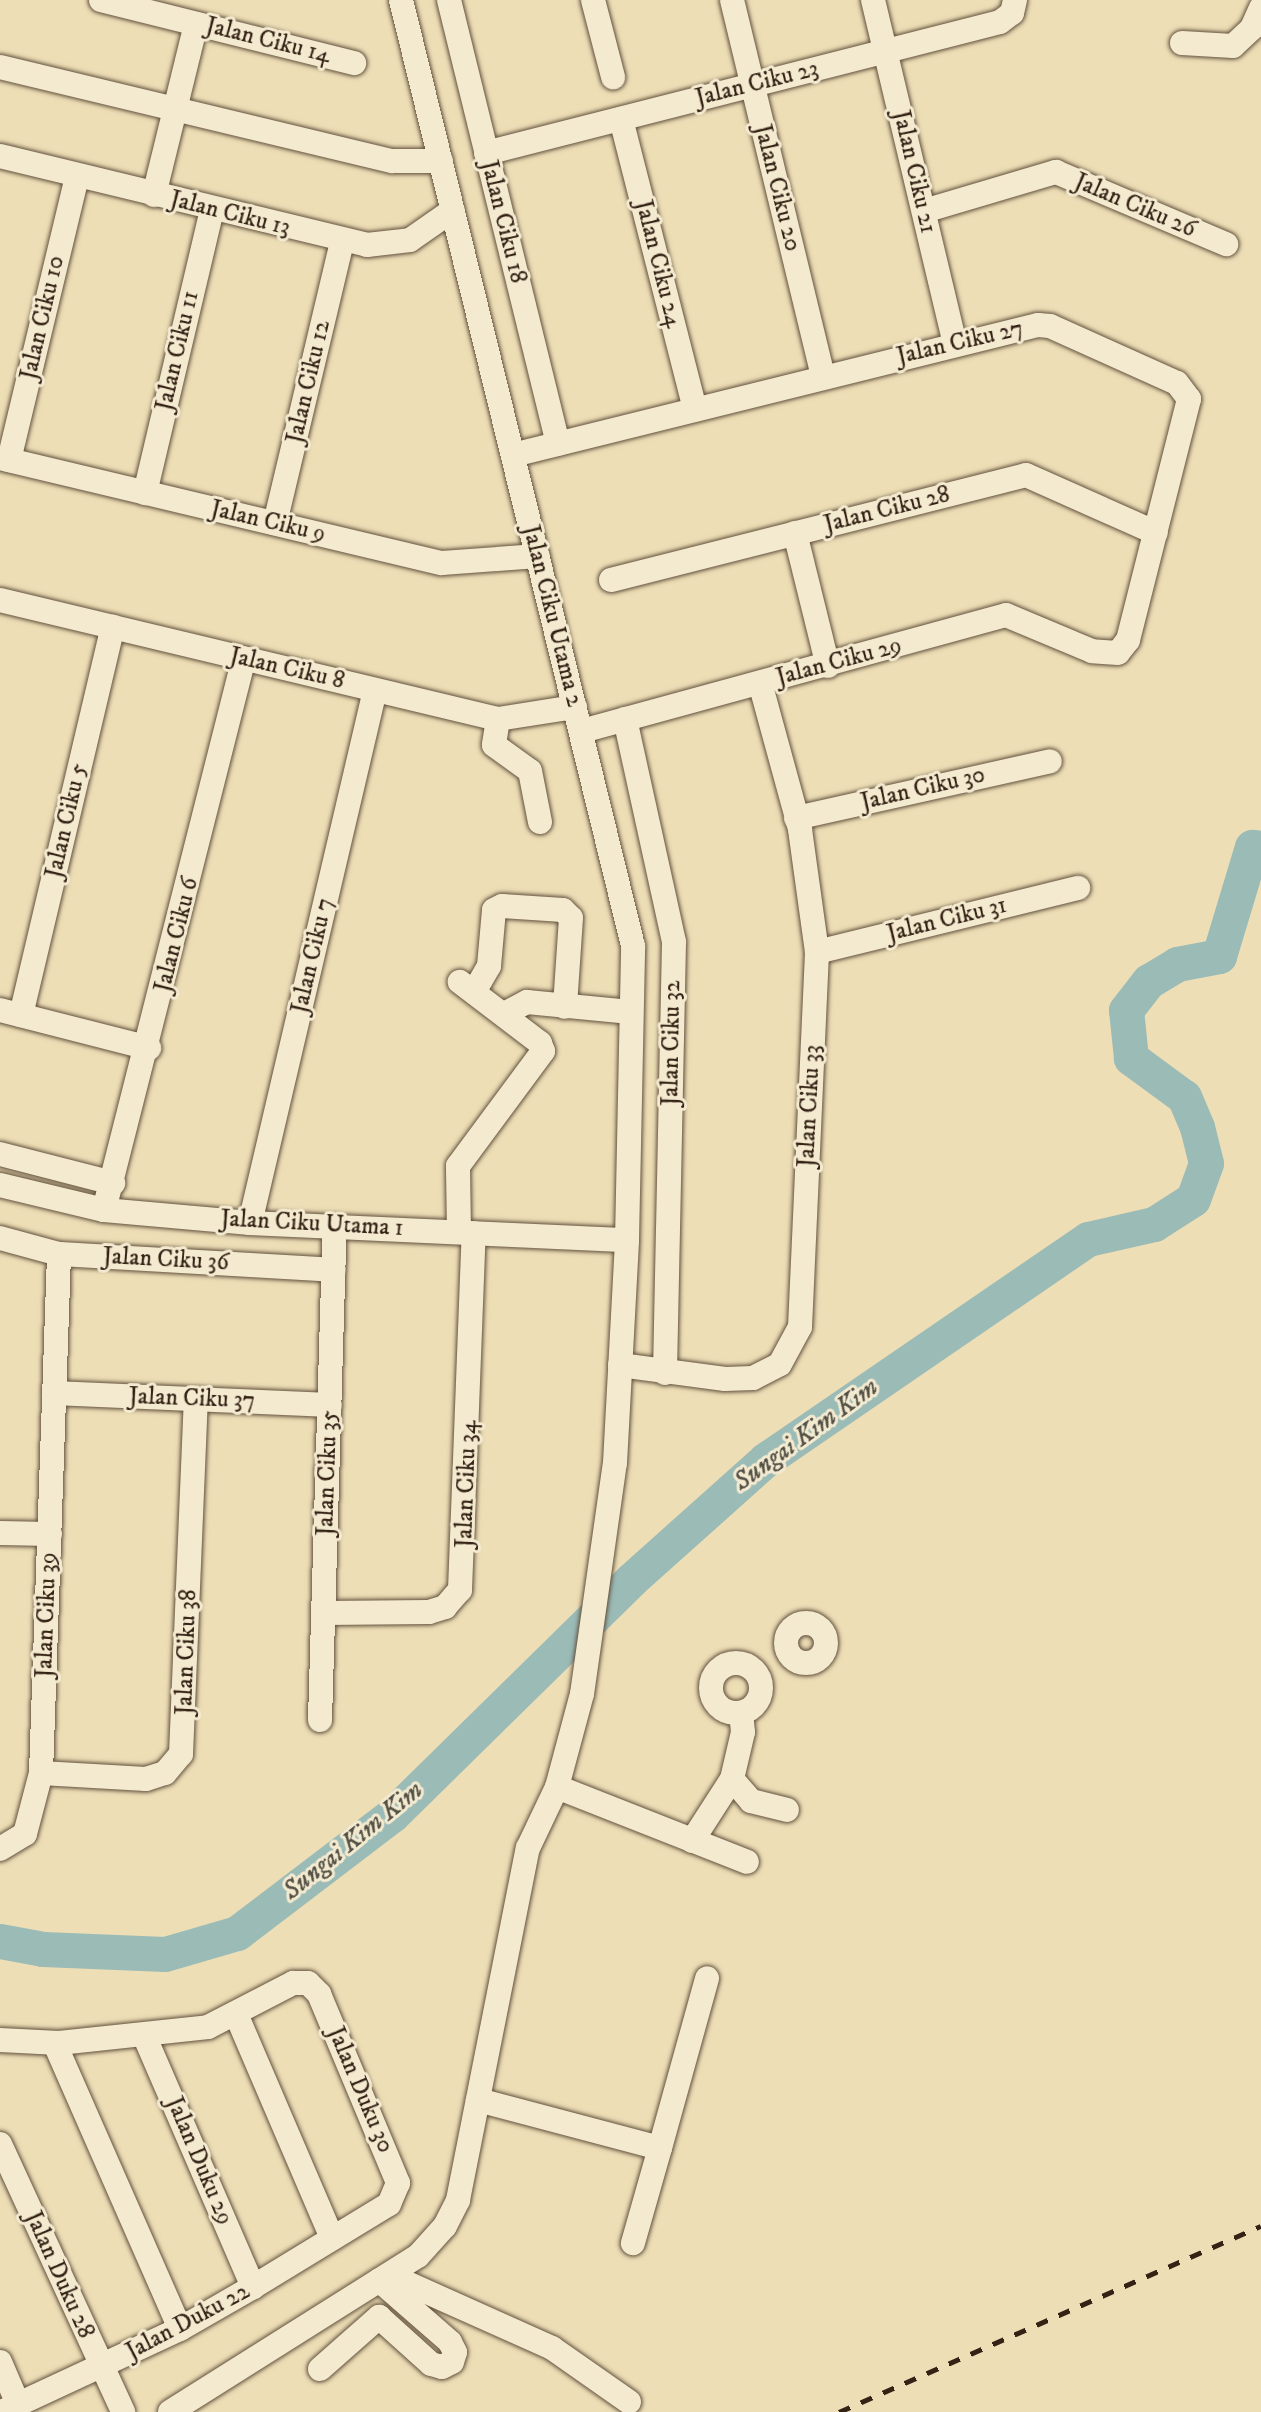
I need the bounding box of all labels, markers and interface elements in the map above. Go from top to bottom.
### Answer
street label: Jalan Ciku 14 [203,12,333,70]
street label: Jalan Ciku 23 [693,55,821,113]
street label: Jalan Ciku 21 [886,108,942,236]
street label: Jalan Ciku 20 [747,122,807,254]
street label: Jalan Ciku 18 [474,158,532,286]
street label: Jalan Ciku 26 [1070,168,1200,244]
street label: Jalan Ciku 13 [167,185,293,243]
street label: Jalan Ciku 24 [628,197,688,331]
street label: Jalan Ciku 10 [15,253,71,383]
street label: Jalan Ciku 11 [150,288,206,414]
street label: Jalan Ciku 27 [894,314,1026,372]
street label: Jalan Ciku 12 [281,318,337,446]
street label: Jalan Ciku 28 [821,480,953,540]
street label: Jalan Ciku 9 [208,495,328,549]
street label: Jalan Ciku Utama 2 [516,522,588,710]
street label: Jalan Ciku 29 [773,631,905,693]
street label: Jalan Ciku 8 [227,642,347,696]
street label: Jalan Ciku 5 [40,761,94,881]
street label: Jalan Ciku 30 [858,761,988,817]
street label: Jalan Ciku 6 [149,875,205,995]
street label: Jalan Ciku 31 [884,891,1010,949]
street label: Jalan Ciku 7 [286,895,340,1017]
street label: Jalan Ciku 32 [657,980,687,1106]
street label: Jalan Ciku 33 [792,1044,828,1168]
street label: Jalan Ciku Utama 1 [220,1205,404,1243]
street label: Jalan Ciku 36 [102,1242,230,1278]
water label: Sungai Kim Kim [728,1372,884,1498]
street label: Jalan Ciku 37 [128,1382,256,1416]
street label: Jalan Ciku 35 [311,1410,345,1536]
street label: Jalan Ciku 34 [450,1420,484,1548]
street label: Jalan Ciku 39 [30,1552,64,1678]
street label: Jalan Ciku 38 [170,1589,204,1715]
water label: Sungai Kim Kim [277,1775,429,1907]
street label: Jalan Duku 30 [321,2023,399,2157]
street label: Jalan Duku 29 [159,2093,239,2229]
street label: Jalan Duku 28 [18,2207,100,2343]
street label: Jalan Duku 22 [121,2277,255,2367]

